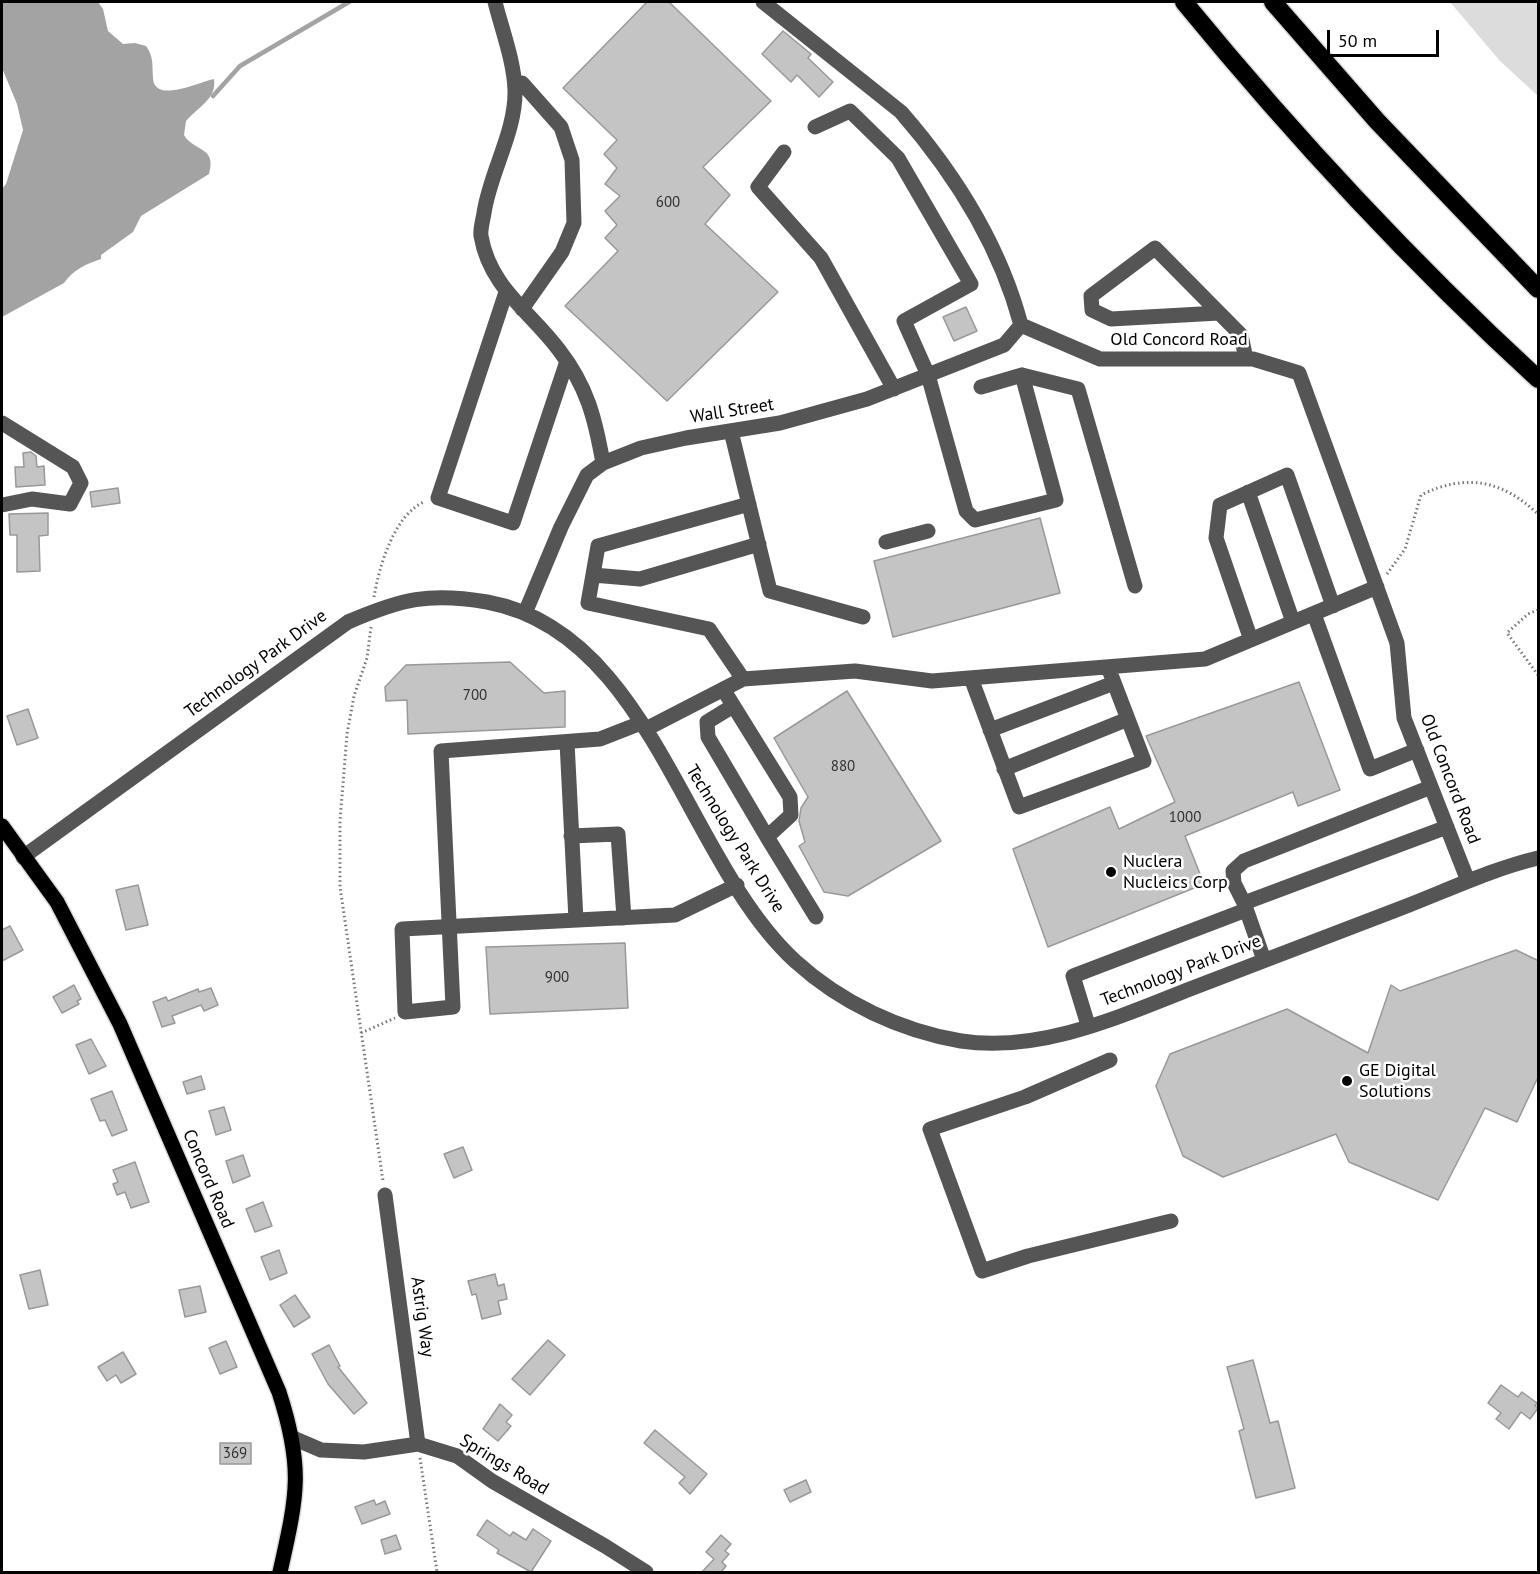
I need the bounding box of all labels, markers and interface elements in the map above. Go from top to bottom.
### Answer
scale bar [1330,18,1442,56]
text: 50 m [1338,29,1377,52]
house number: 600 [656,194,680,212]
street label: Old Concord Road [1110,329,1248,351]
street label: Wall Street [689,394,775,428]
street label: Technology Park Drive [181,605,331,723]
house number: 700 [463,687,487,705]
street label: Old Concord Road [1415,711,1485,847]
house number: 880 [831,758,855,776]
street label: Technology Park Drive [681,761,789,917]
house number: 1000 [1169,809,1201,827]
place label: Nuclera Nucleics Corp [1123,851,1228,894]
marker: Nuclera Nucleics Corp [1104,865,1118,879]
street label: Technology Park Drive [1098,930,1264,1012]
house number: 900 [545,969,569,987]
place label: GE Digital Solutions [1359,1060,1436,1102]
marker: GE Digital Solutions [1340,1074,1354,1088]
street label: Concord Road [178,1126,238,1232]
street label: Astrig Way [406,1275,438,1359]
street label: Springs Road [455,1430,553,1500]
house number: 369 [223,1445,247,1463]

